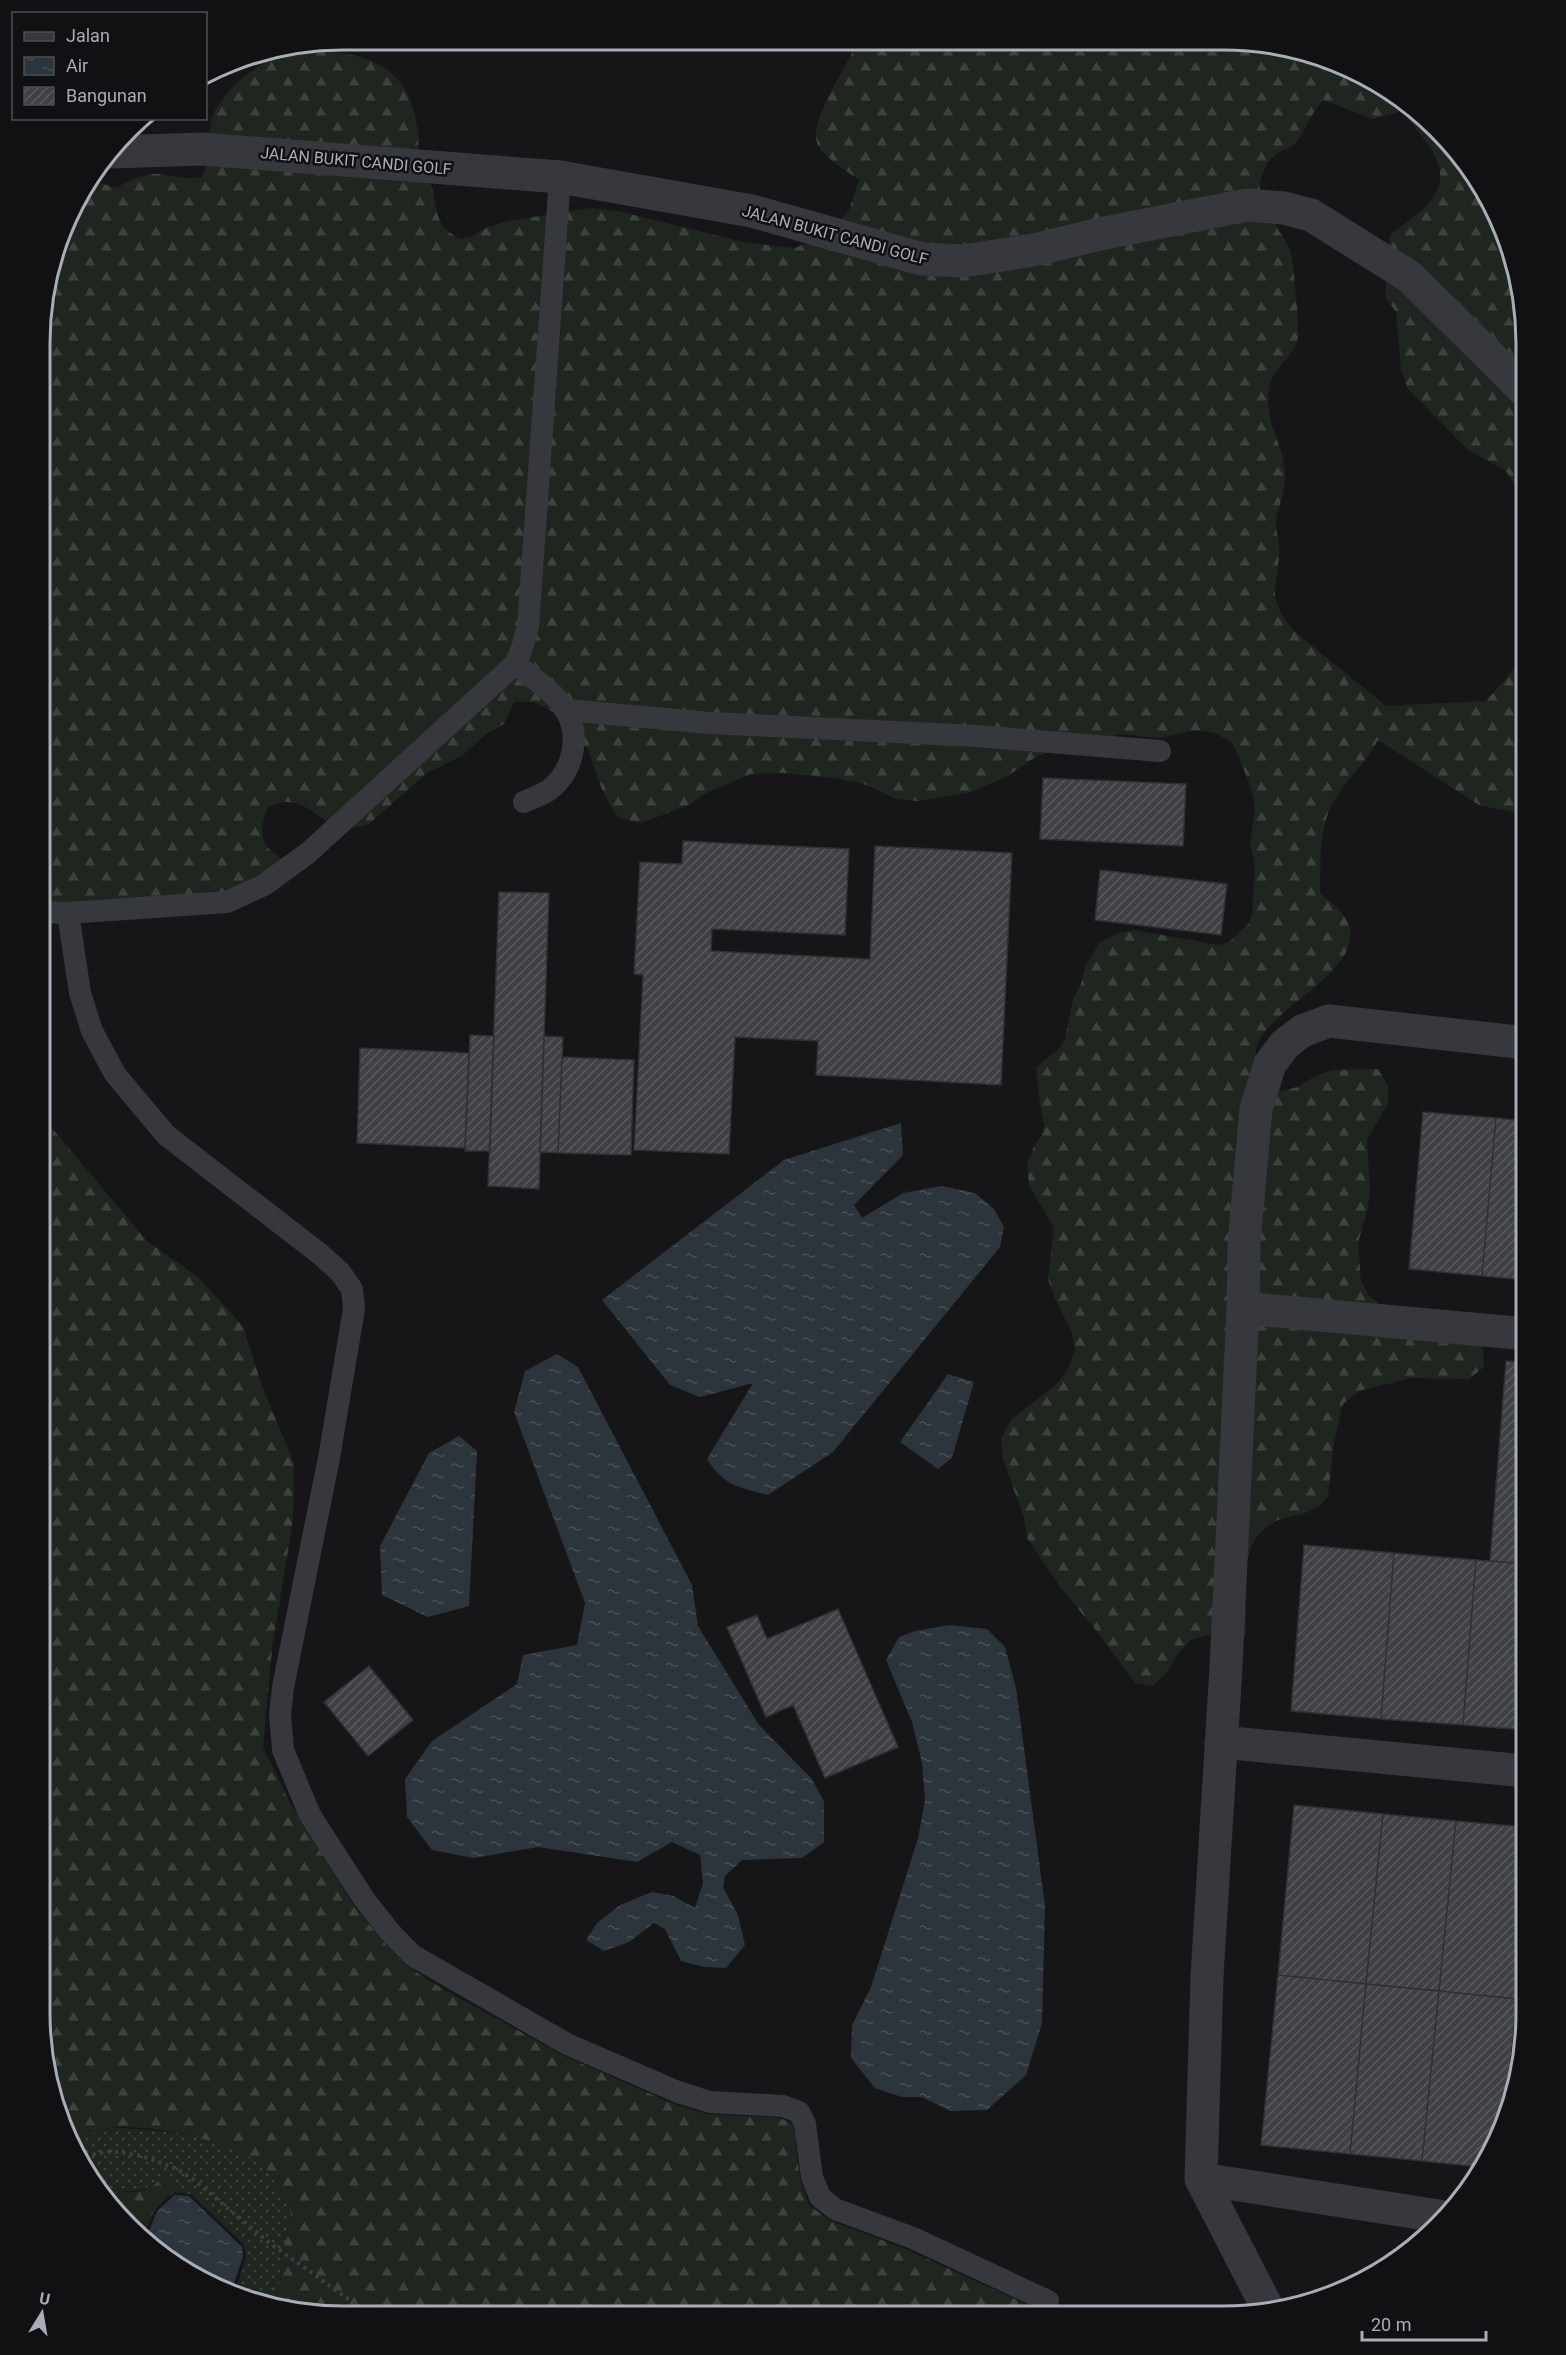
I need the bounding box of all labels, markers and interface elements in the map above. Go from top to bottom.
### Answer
legend [12,12,207,120]
text: Jalan [66,25,110,46]
text: Air [66,55,88,76]
text: Bangunan [66,85,147,106]
street label: JALAN BUKIT CANDI GOLF [260,143,453,179]
street label: JALAN BUKIT CANDI GOLF [740,201,930,269]
north arrow [12,2283,72,2343]
text: U [38,2288,52,2309]
scale bar [1362,2304,1486,2342]
text: 20 m [1371,2314,1411,2335]

